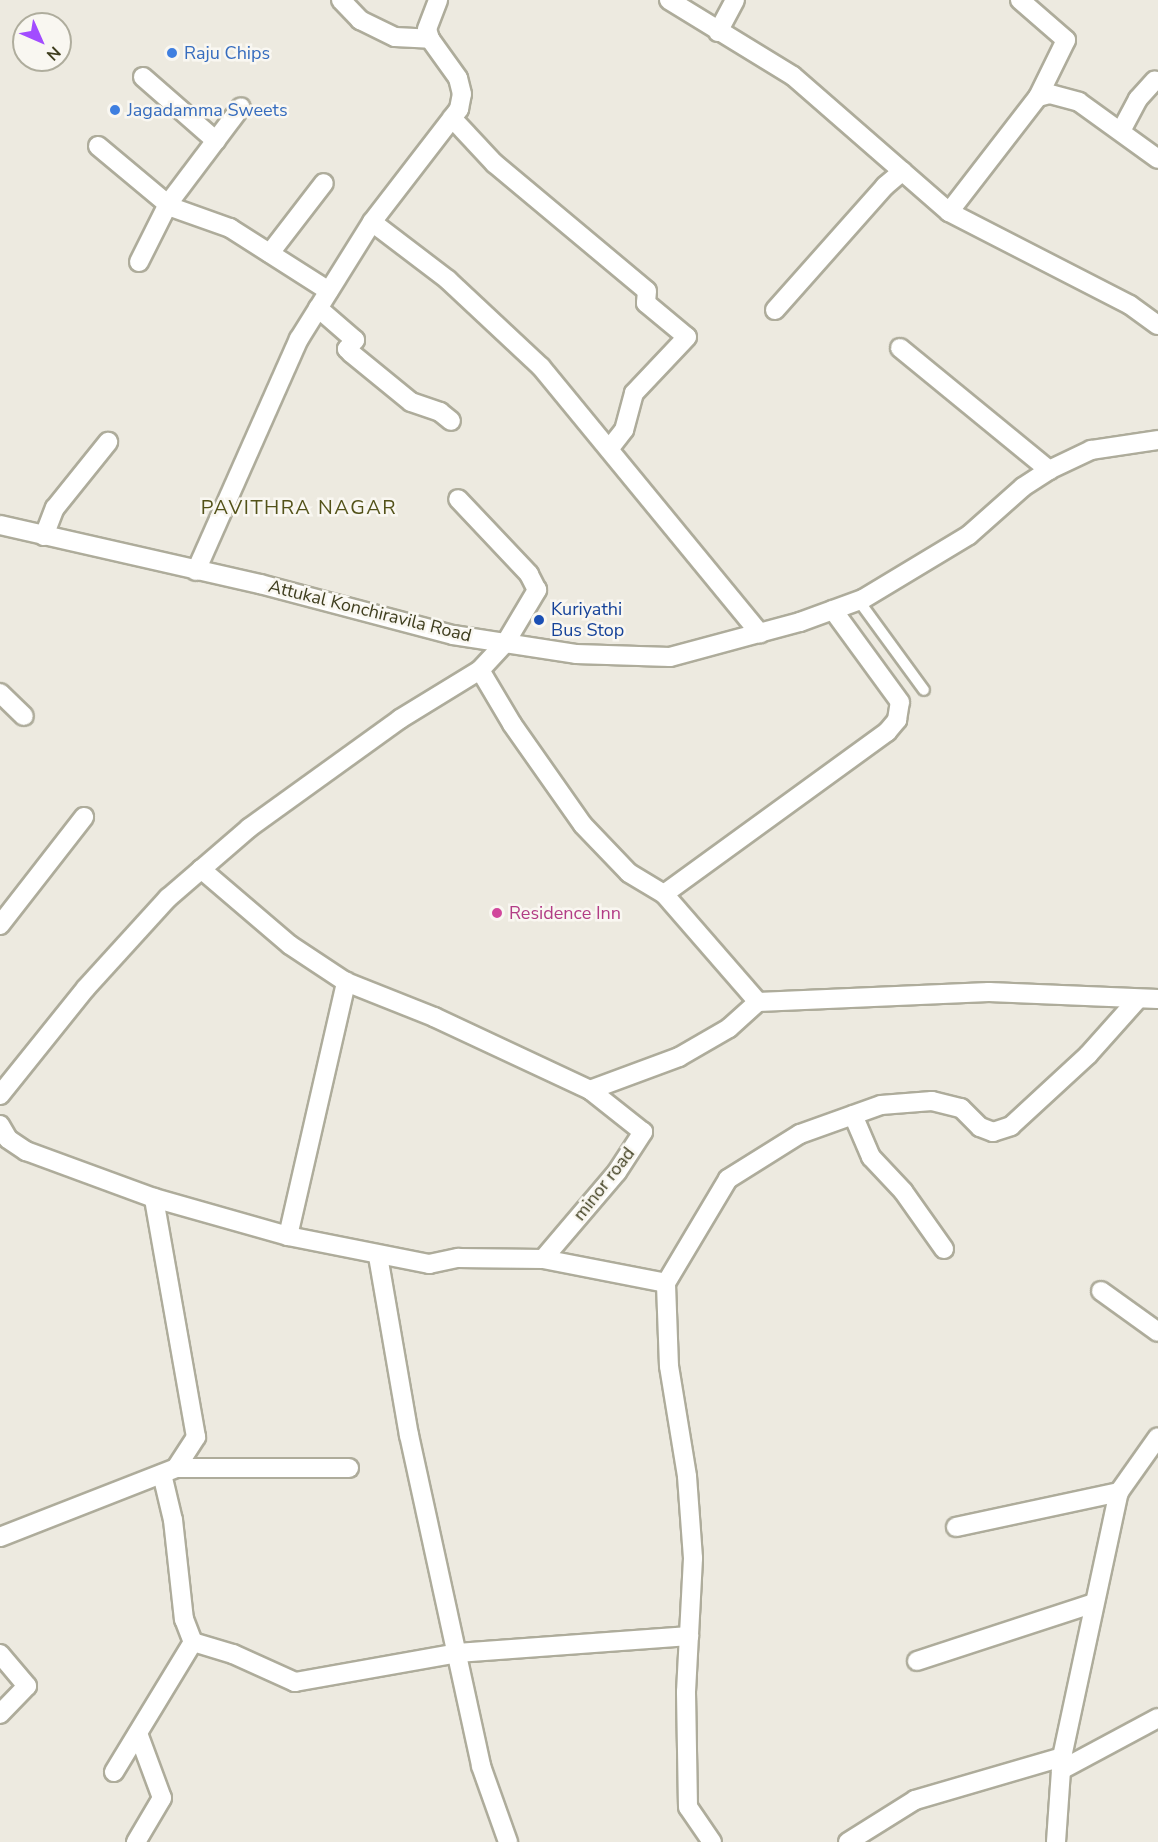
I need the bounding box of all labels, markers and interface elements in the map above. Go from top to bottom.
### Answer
north arrow [12,12,72,72]
text: N [41,41,65,65]
place label: Raju Chips [184,42,270,64]
marker: Raju Chips [165,46,179,60]
place label: Jagadamma Sweets [127,99,288,121]
marker: Jagadamma Sweets [108,103,122,117]
district label: PAVITHRA NAGAR [201,495,397,519]
street label: Attukal Konchiravila Road [266,575,474,647]
place label: Kuriyathi Bus Stop [551,599,624,642]
marker: Kuriyathi Bus Stop [532,613,546,627]
place label: Residence Inn [509,902,621,924]
marker: Residence Inn [490,906,504,920]
street label: minor road [569,1143,639,1225]

